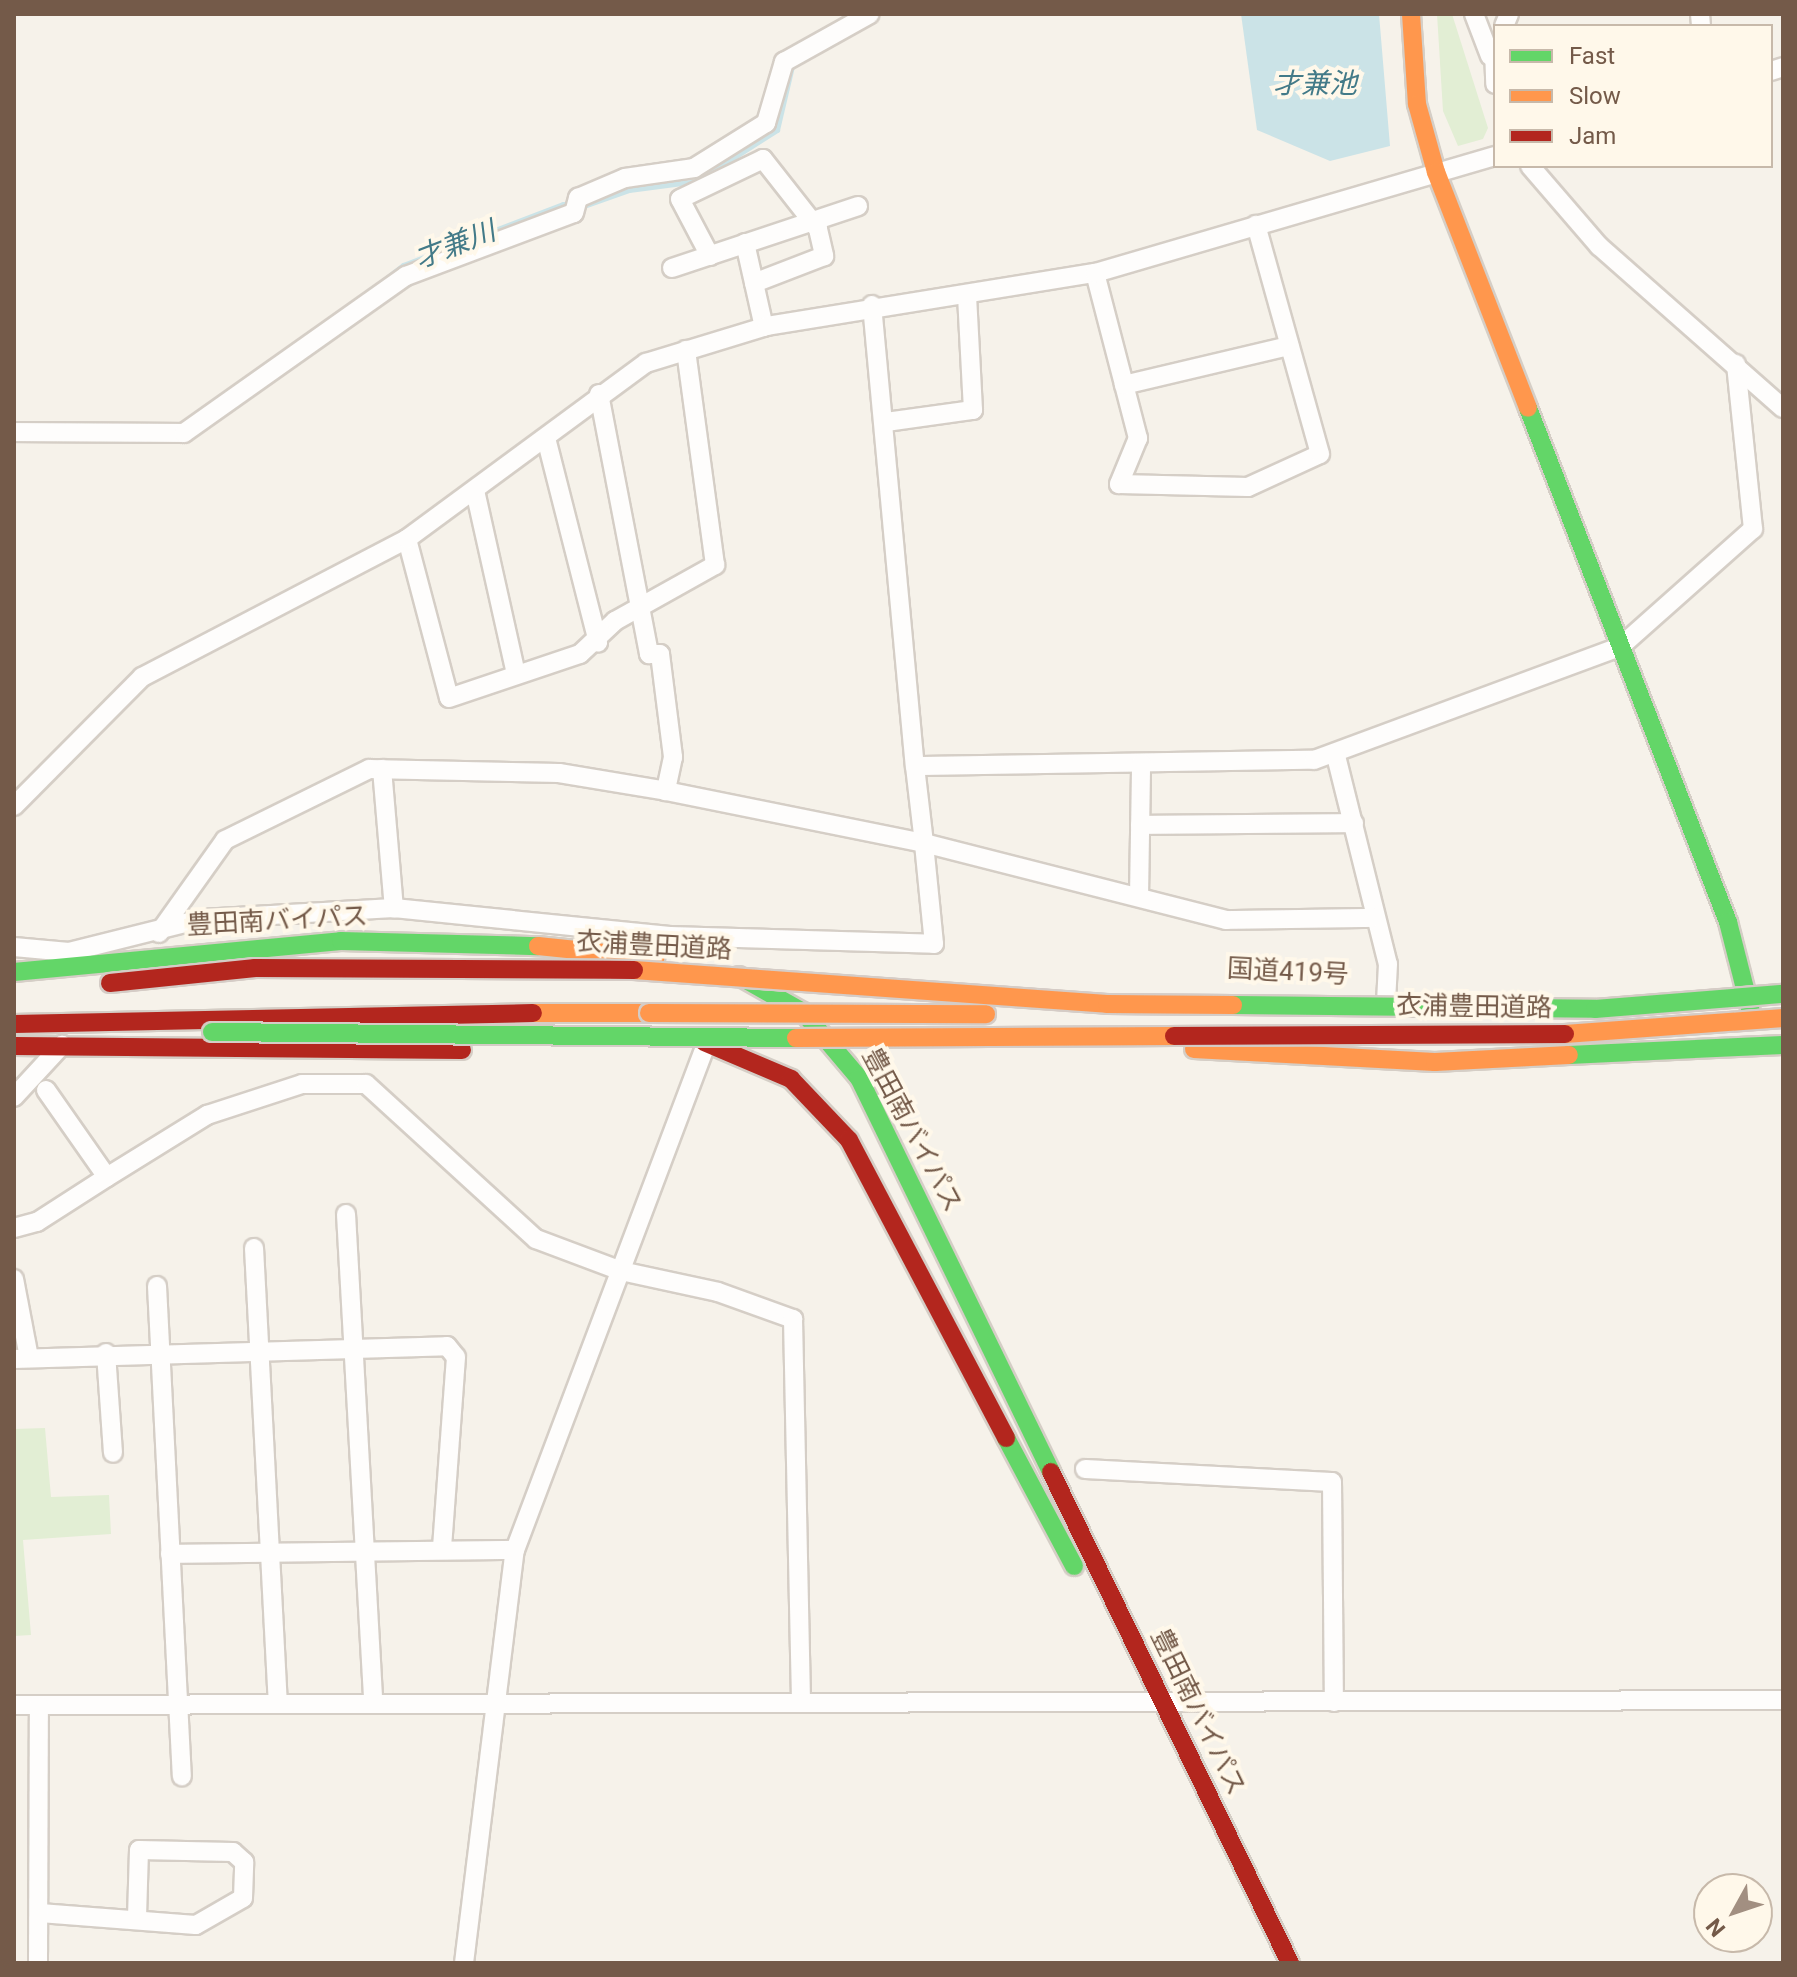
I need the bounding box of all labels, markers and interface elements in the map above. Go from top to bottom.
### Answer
legend [1493,24,1773,168]
text: Fast [1569,42,1615,70]
water label: 才兼池 [1273,67,1357,101]
text: Slow [1569,82,1621,110]
text: Jam [1569,122,1616,150]
water label: 才兼川 [410,214,500,276]
street label: 豊田南バイパス [185,901,369,941]
street label: 衣浦豊田道路 [575,926,733,966]
street label: 国道419号 [1226,953,1350,991]
street label: 衣浦豊田道路 [1396,990,1552,1024]
street label: 豊田南バイパス [856,1042,968,1218]
street label: 豊田南バイパス [1144,1623,1252,1801]
north arrow [1693,1873,1773,1953]
text: N [1701,1913,1730,1941]

